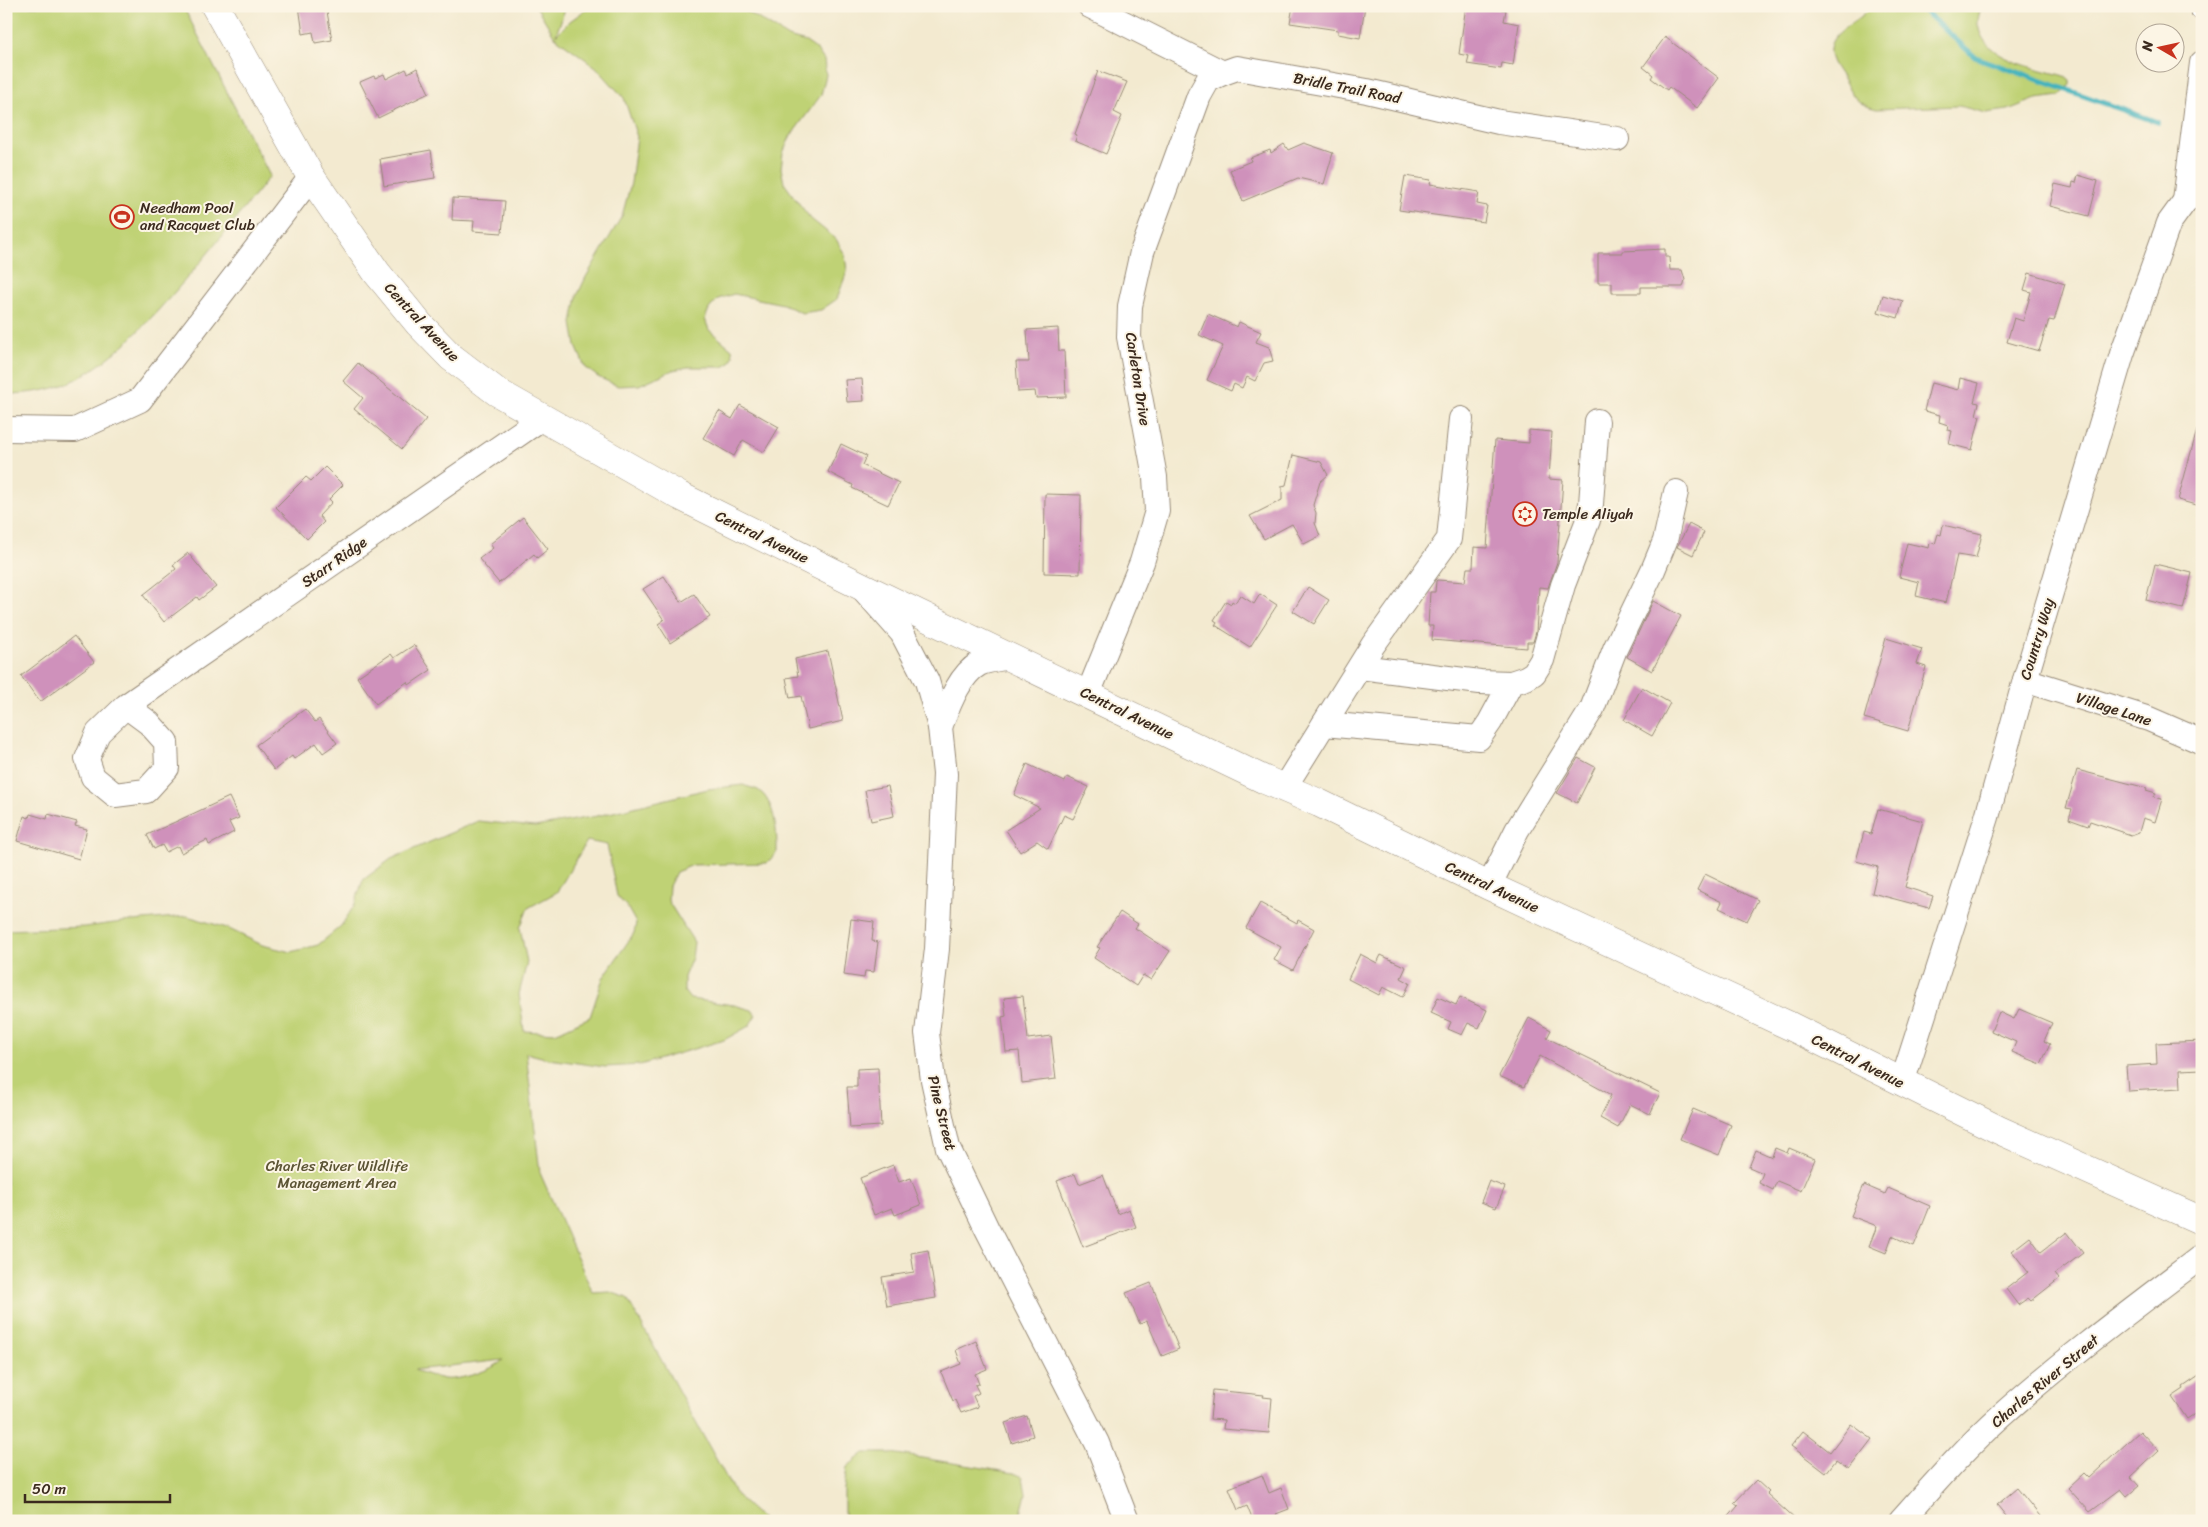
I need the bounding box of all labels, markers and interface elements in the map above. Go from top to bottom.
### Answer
north arrow [2136,22,2186,72]
text: N [2134,39,2161,54]
street label: Bridle Trail Road [1291,65,1404,111]
place label: Needham Pool and Racquet Club [140,195,255,238]
sports icon: Needham Pool and Racquet Club [109,204,135,230]
street label: Central Avenue [378,276,466,368]
street label: Carleton Drive [1118,330,1158,428]
synagogue icon: Temple Aliyah [1512,501,1538,527]
place label: Temple Aliyah [1542,501,1634,527]
street label: Central Avenue [711,503,814,571]
street label: Starr Ridge [296,530,372,594]
street label: Country Way [2012,595,2062,683]
street label: Central Avenue [1076,679,1179,747]
street label: Village Lane [2073,685,2155,734]
street label: Central Avenue [1441,854,1544,920]
street label: Central Avenue [1807,1026,1909,1096]
street label: Pine Street [920,1073,964,1154]
park label: Charles River Wildlife Management Area [266,1153,409,1196]
street label: Charles River Street [1985,1327,2106,1434]
scale bar [25,1472,170,1504]
text: 50 m [32,1476,67,1502]

